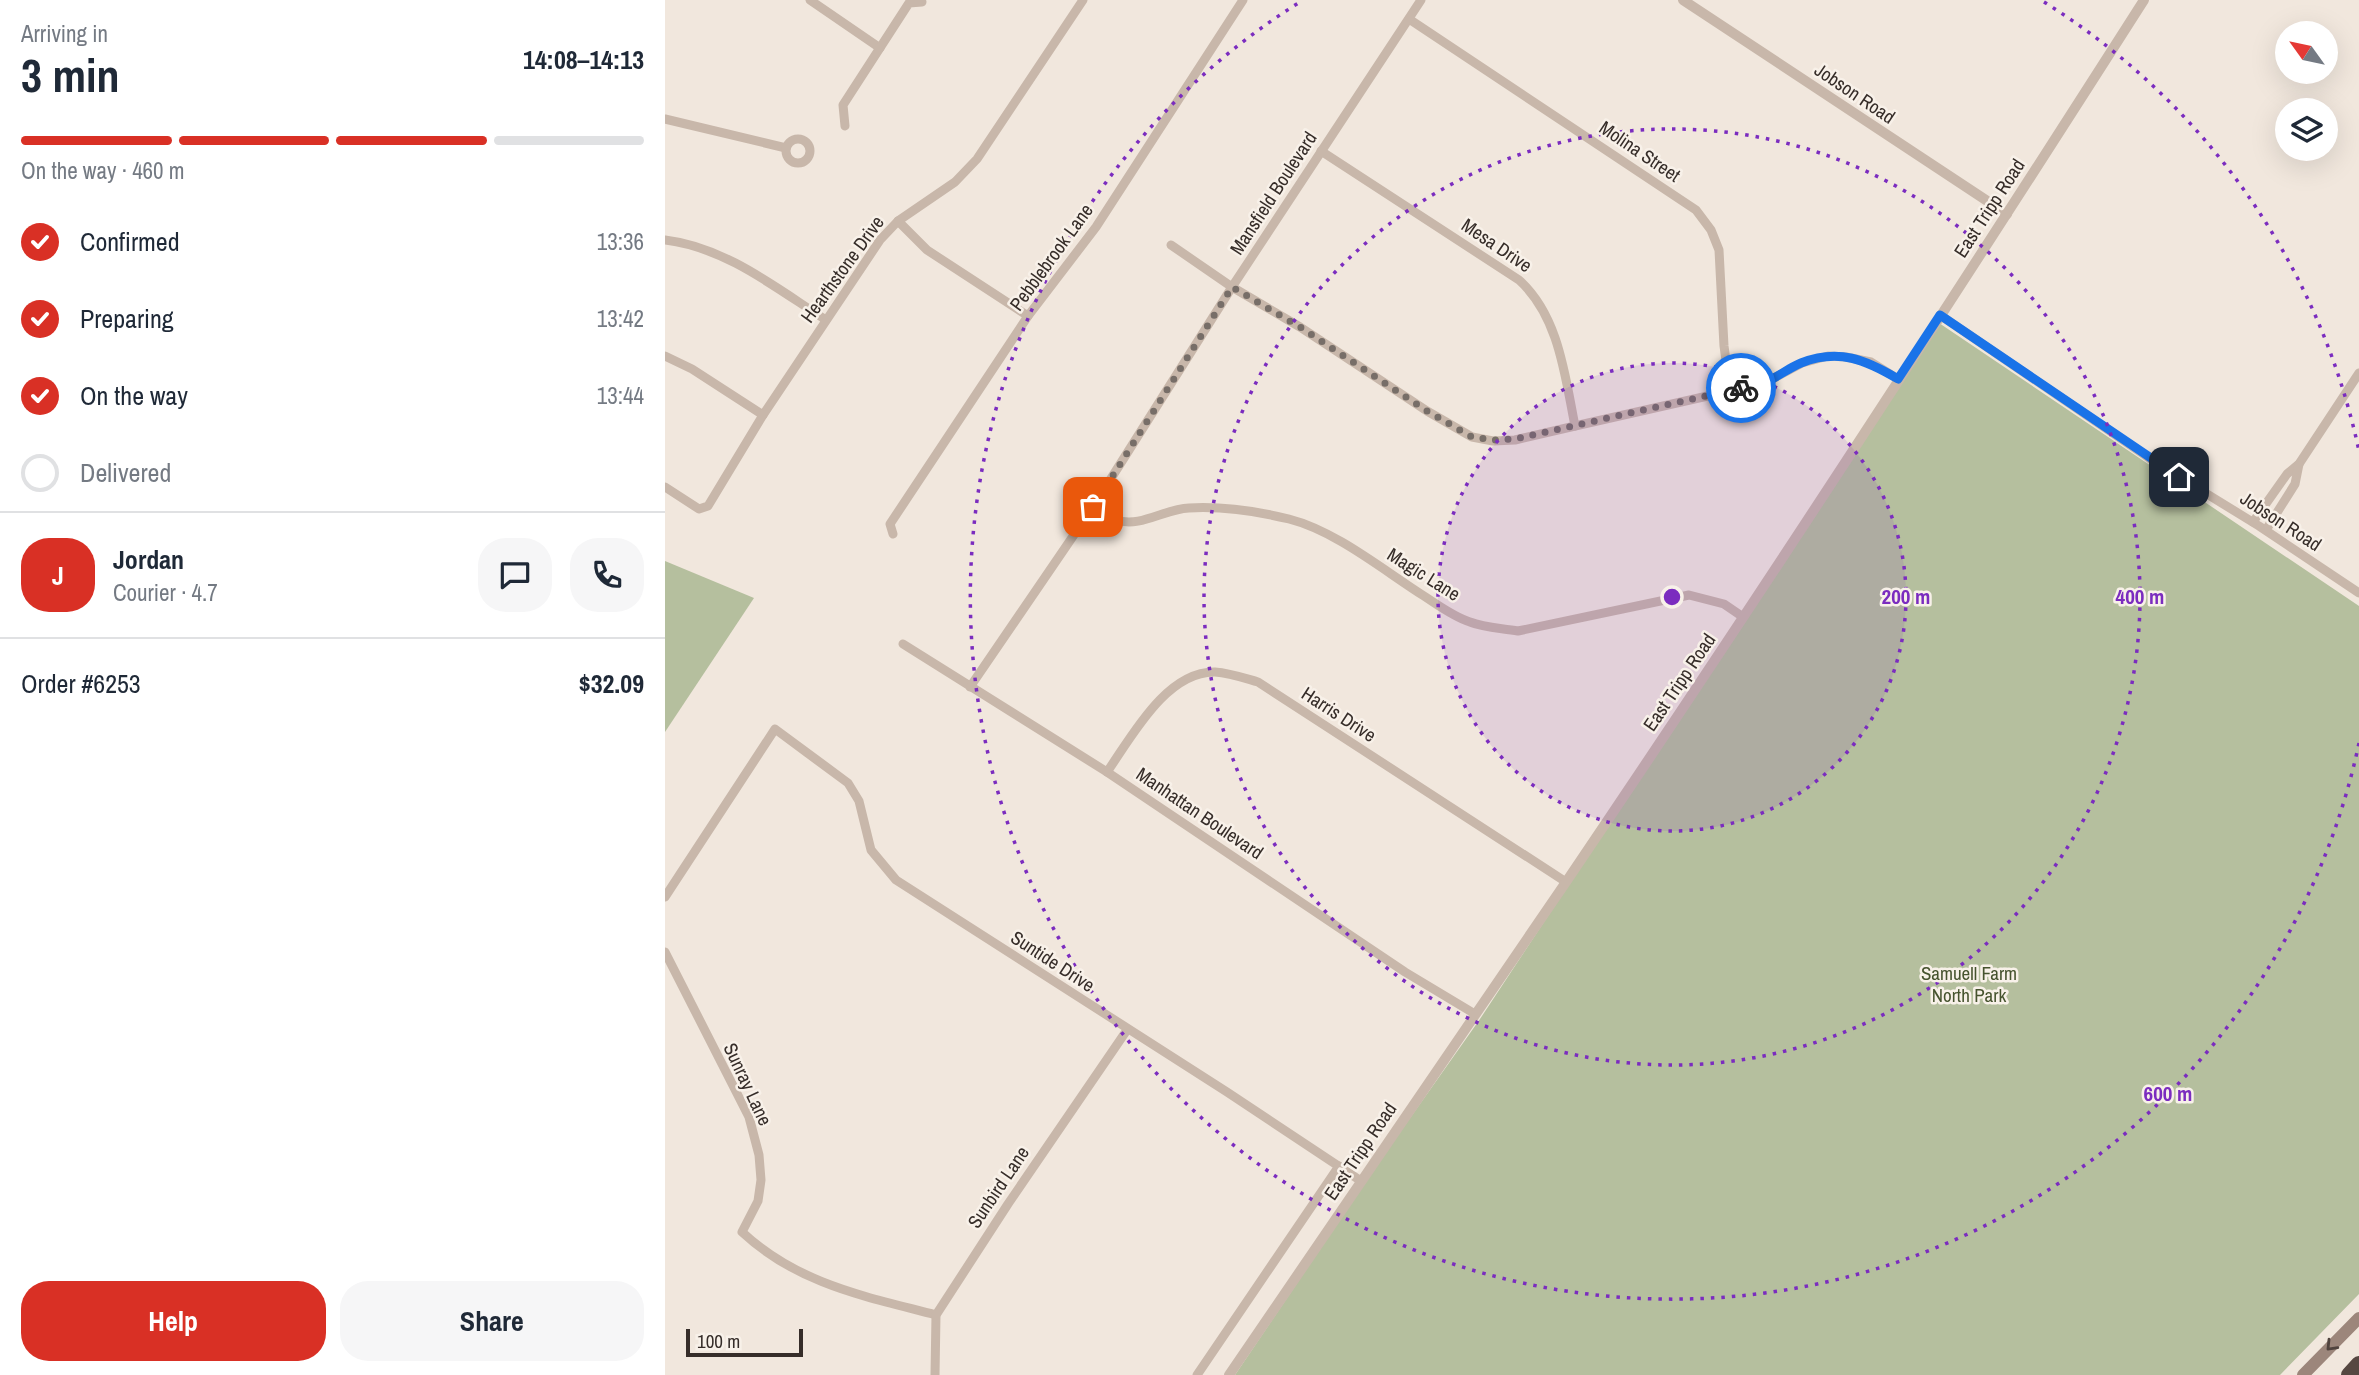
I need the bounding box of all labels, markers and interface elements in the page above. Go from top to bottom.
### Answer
text: Arriving in [21,18,108,49]
north arrow [2275,21,2338,84]
map controls [2275,21,2338,161]
text: 14:08–14:13 [523,42,644,77]
text: 3 min [21,44,120,106]
street label: Jobson Road [1810,57,1900,129]
button: layers [2275,98,2338,161]
street label: Molina Street [1594,114,1686,188]
street label: Mansfield Boulevard [1223,126,1323,260]
street label: East Tripp Road [1947,154,2031,262]
text: On the way · 460 m [21,155,185,186]
street label: Pebblebrook Lane [1003,198,1099,316]
street label: Hearthstone Drive [794,210,890,328]
street label: Mesa Drive [1457,212,1537,278]
icon: check [21,223,59,261]
text: Confirmed [80,224,180,259]
text: 13:36 [597,226,644,257]
icon: check [21,300,59,338]
text: Preparing [80,301,174,336]
text: 13:42 [597,303,644,334]
courier [1706,353,1776,423]
icon: bike [1722,369,1760,407]
icon: check [21,377,59,415]
text: On the way [80,378,188,413]
text: 13:44 [597,380,644,411]
pin [2149,447,2209,507]
text: Delivered [80,455,171,490]
icon: home [2160,458,2198,496]
pin [1063,477,1123,537]
street label: Jobson Road [2235,485,2327,557]
icon: bag [1074,488,1112,526]
button: chat [478,538,552,612]
button: phone [570,538,644,612]
street label: Magic Lane [1383,541,1465,607]
text: Jordan [113,542,184,577]
text: J [52,558,64,593]
text: Courier · 4.7 [113,577,218,608]
text: 200 m [1882,582,1930,611]
text: 400 m [2116,582,2164,611]
centre of rings [1660,585,1684,609]
street label: East Tripp Road [1637,628,1721,736]
text: Order #6253 [21,666,141,701]
text: $32.09 [579,666,644,701]
street label: Harris Drive [1297,680,1381,748]
street label: Manhattan Boulevard [1131,761,1269,865]
street label: Suntide Drive [1006,924,1100,998]
park label: Samuell Farm North Park [1921,960,2017,1008]
street label: Sunray Lane [718,1038,778,1130]
text: 600 m [2144,1079,2192,1108]
street label: East Tripp Road [1318,1097,1402,1205]
street label: Sunbird Lane [961,1141,1035,1233]
button: Help [21,1281,326,1361]
button: Share [340,1281,644,1361]
scale bar [686,1326,803,1358]
text: 100 m [697,1328,740,1354]
one-way arrow [2327,1338,2340,1351]

